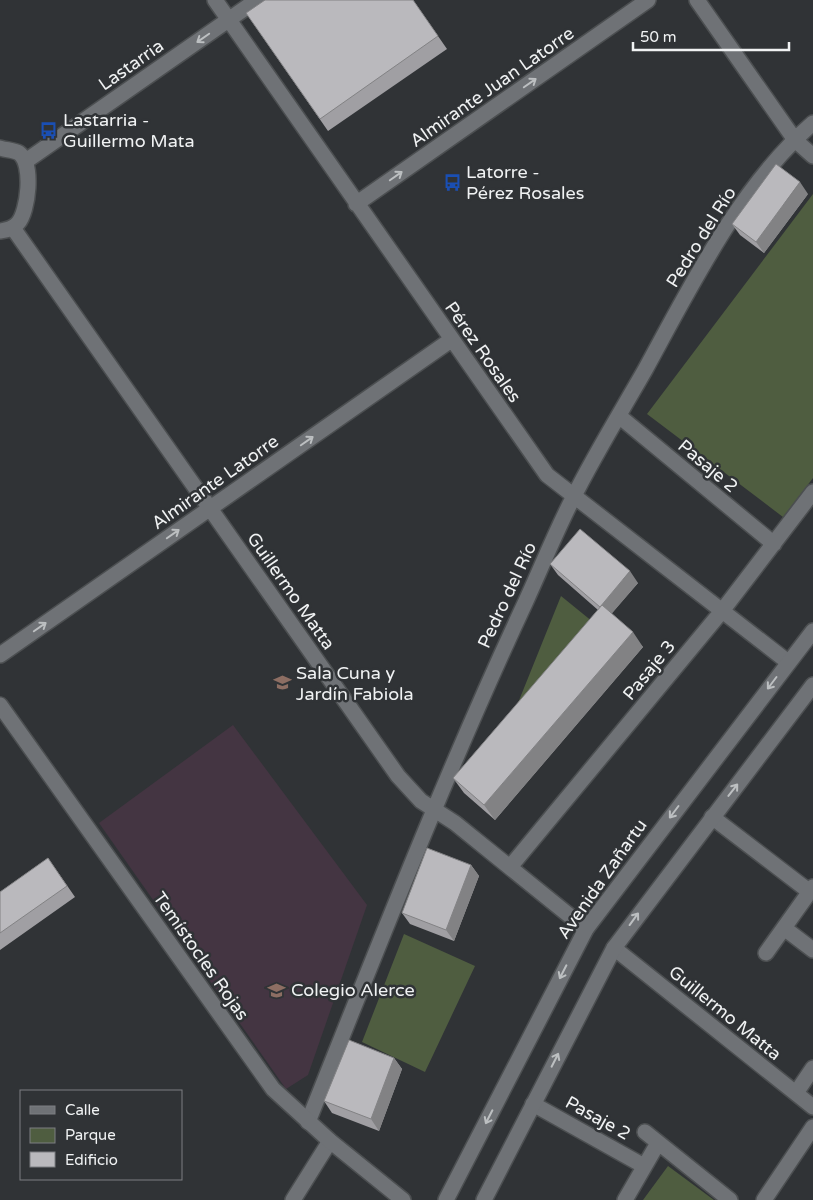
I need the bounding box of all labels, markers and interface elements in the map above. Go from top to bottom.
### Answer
scale bar [633,20,789,52]
street label: Almirante Juan Latorre [406,22,578,152]
text: 50 m [640,28,677,46]
one-way arrow [196,33,210,43]
street label: Lastarria [94,35,168,95]
one-way arrow [522,78,536,88]
place label: Lastarria - Guillermo Mata [63,109,195,152]
bus stop icon: Lastarria - Guillermo Mata [39,120,59,140]
place label: Latorre - Pérez Rosales [466,161,584,204]
one-way arrow [389,171,403,181]
bus stop icon: Latorre - Pérez Rosales [442,172,462,192]
street label: Pedro del Río [661,183,741,291]
street label: Pérez Rosales [440,297,526,407]
street label: Almirante Latorre [147,430,283,534]
street label: Pasaje 2 [674,435,742,497]
one-way arrow [299,436,313,446]
street label: Guillermo Matta [242,528,340,654]
one-way arrow [166,529,180,539]
street label: Pedro del Río [473,538,541,652]
one-way arrow [33,622,47,632]
street label: Pasaje 3 [618,635,680,705]
place label: Sala Cuna y Jardín Fabiola [296,662,414,705]
school or university icon: Sala Cuna y Jardín Fabiola [272,673,292,693]
one-way arrow [767,676,778,689]
one-way arrow [727,784,738,797]
one-way arrow [669,805,679,819]
street label: Avenida Zañartu [552,815,652,943]
street label: Temístocles Rojas [148,887,254,1025]
one-way arrow [629,912,639,926]
street label: Guillermo Matta [664,961,786,1065]
one-way arrow [558,964,567,979]
place label: Colegio Alerce [291,979,415,1001]
school or university icon: Colegio Alerce [267,980,287,1000]
one-way arrow [551,1053,560,1068]
legend [20,1090,182,1180]
street label: Pasaje 2 [562,1091,634,1145]
text: Calle [65,1101,100,1119]
one-way arrow [484,1109,494,1124]
text: Parque [65,1126,116,1144]
text: Edificio [65,1151,118,1169]

